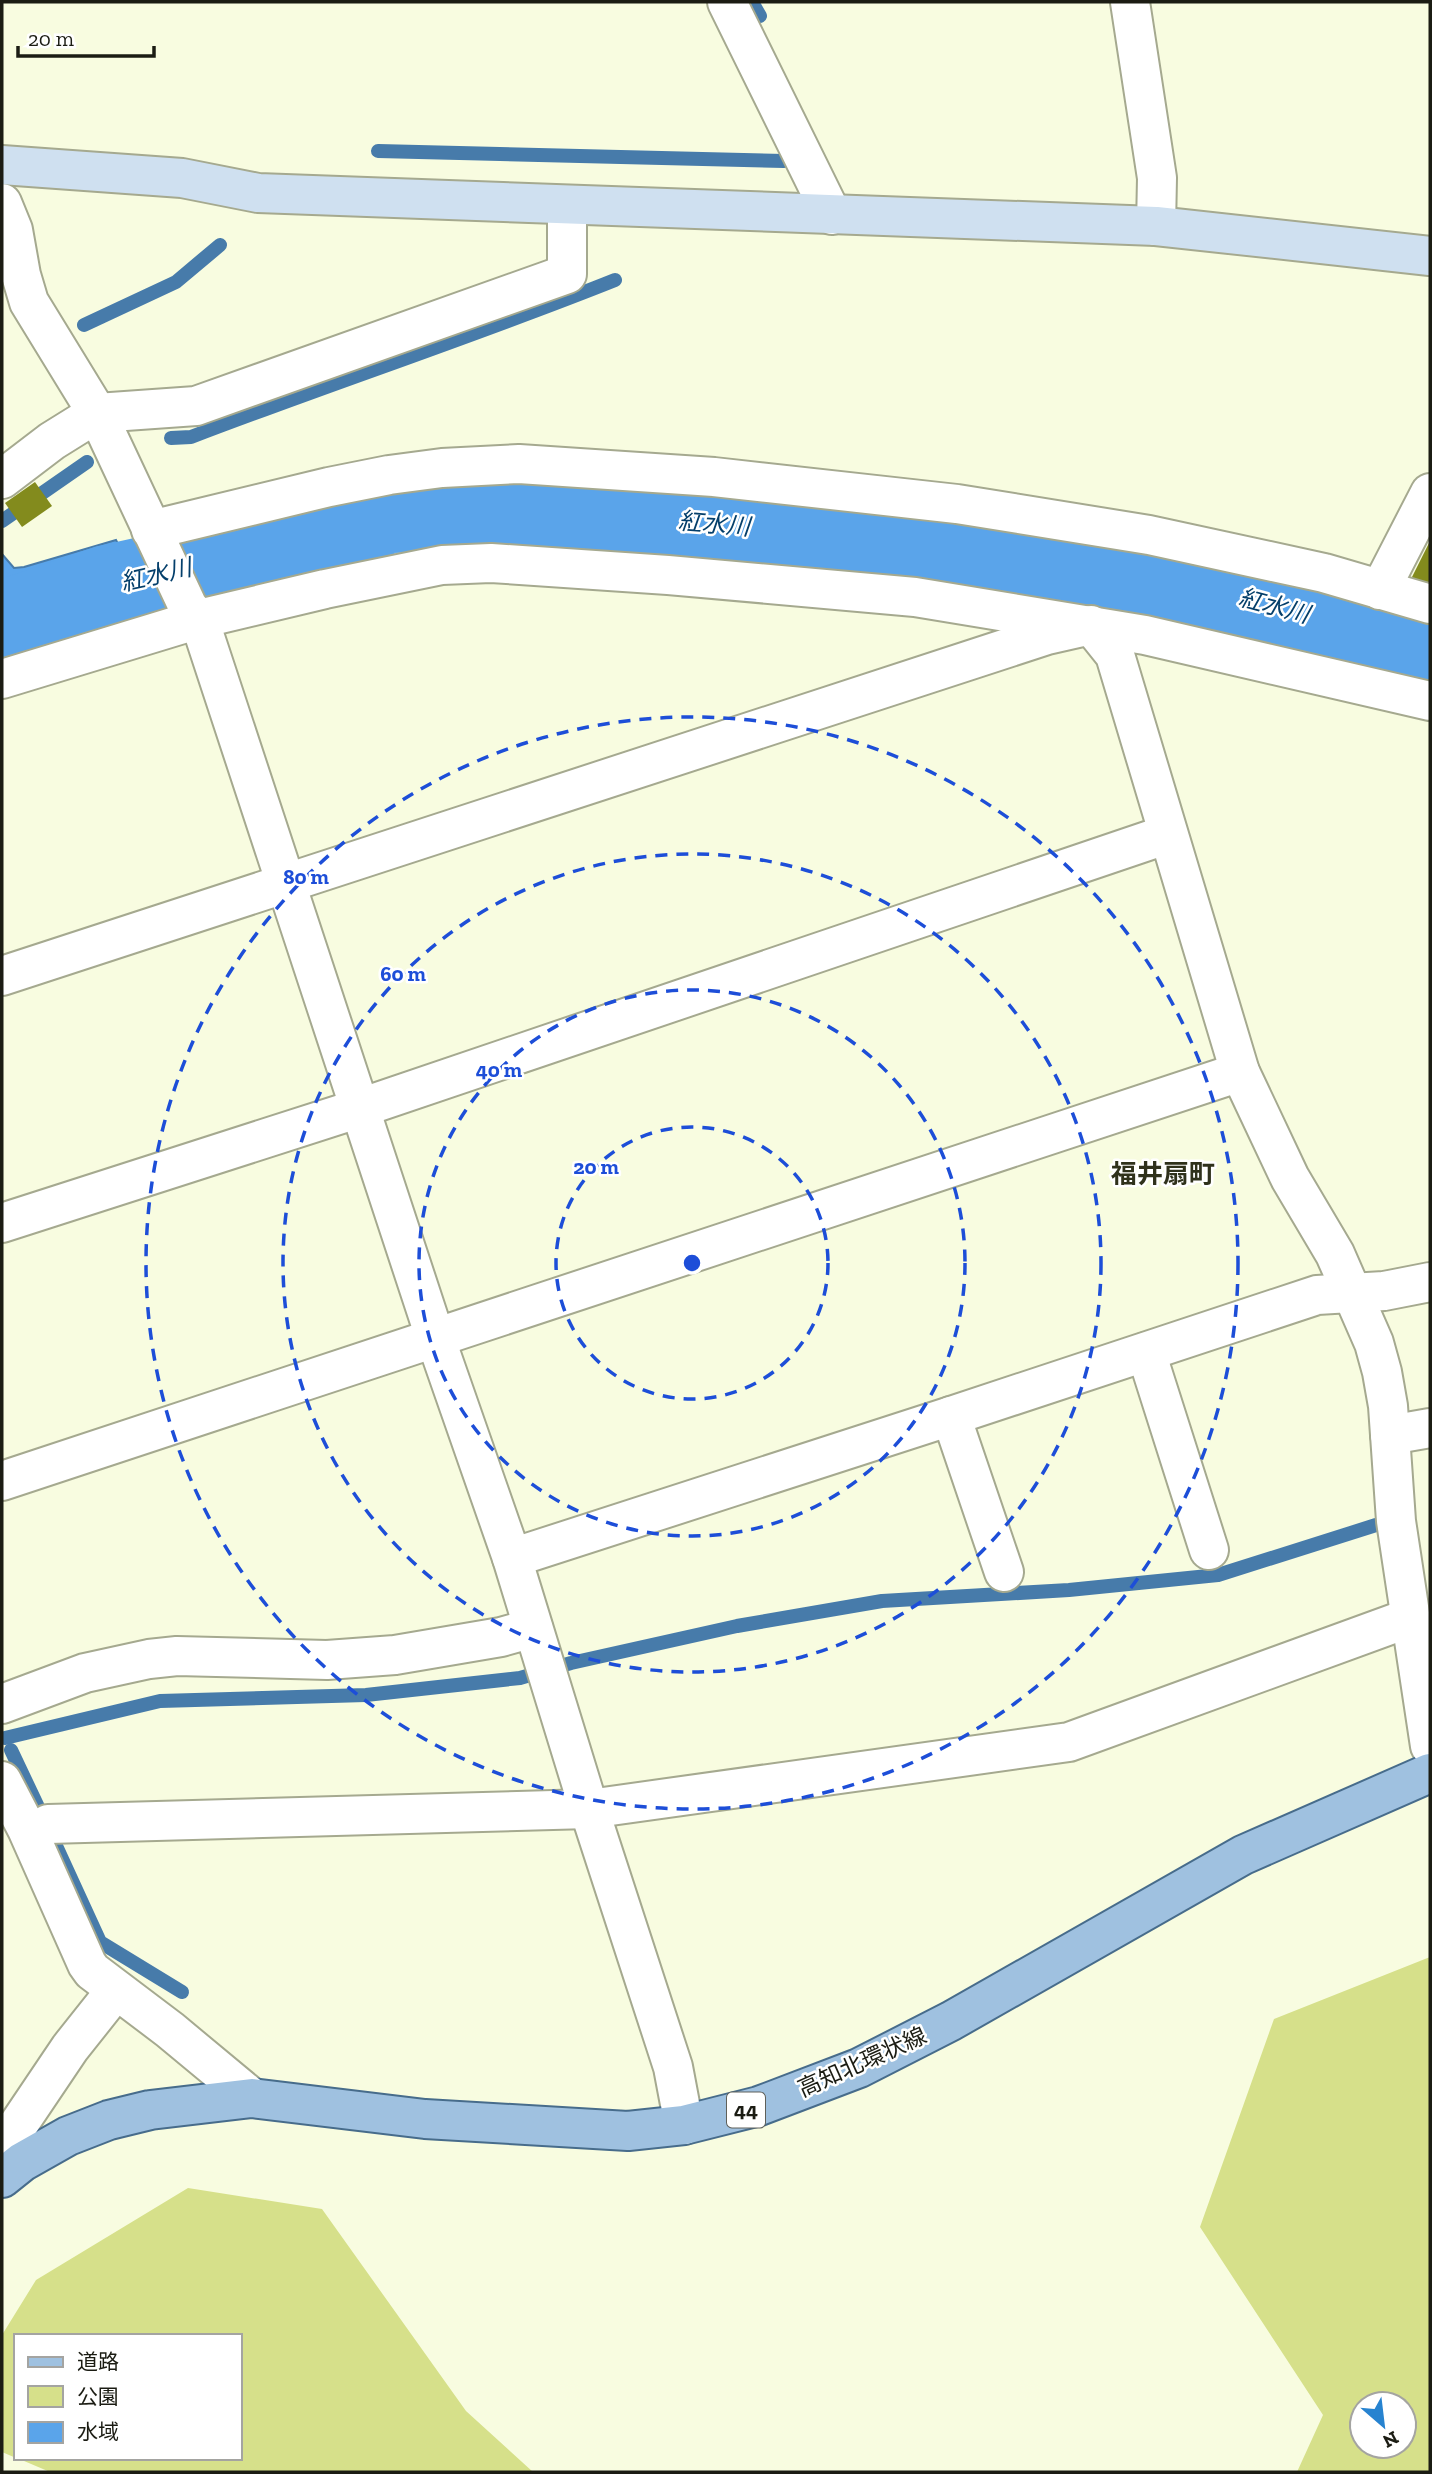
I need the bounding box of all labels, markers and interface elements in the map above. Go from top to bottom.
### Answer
scale bar [18,14,154,58]
text: 20 m [28,26,74,51]
water label: 紅水川 [677,506,754,541]
water label: 紅水川 [118,552,197,597]
water label: 紅水川 [1236,582,1316,630]
text: 80 m [283,864,329,889]
text: 60 m [380,961,426,986]
text: 40 m [476,1057,523,1082]
text: 20 m [573,1154,619,1179]
district label: 福井扇町 [1111,1158,1215,1190]
centre of rings [680,1251,704,1275]
street label: 高知北環状線 [793,2021,931,2103]
road number: 44 [727,2092,765,2128]
legend [14,2334,242,2460]
text: 道路 [77,2349,119,2374]
text: 公園 [77,2384,119,2409]
north arrow [1348,2390,1418,2460]
text: 水域 [77,2419,119,2444]
text: N [1379,2426,1403,2453]

